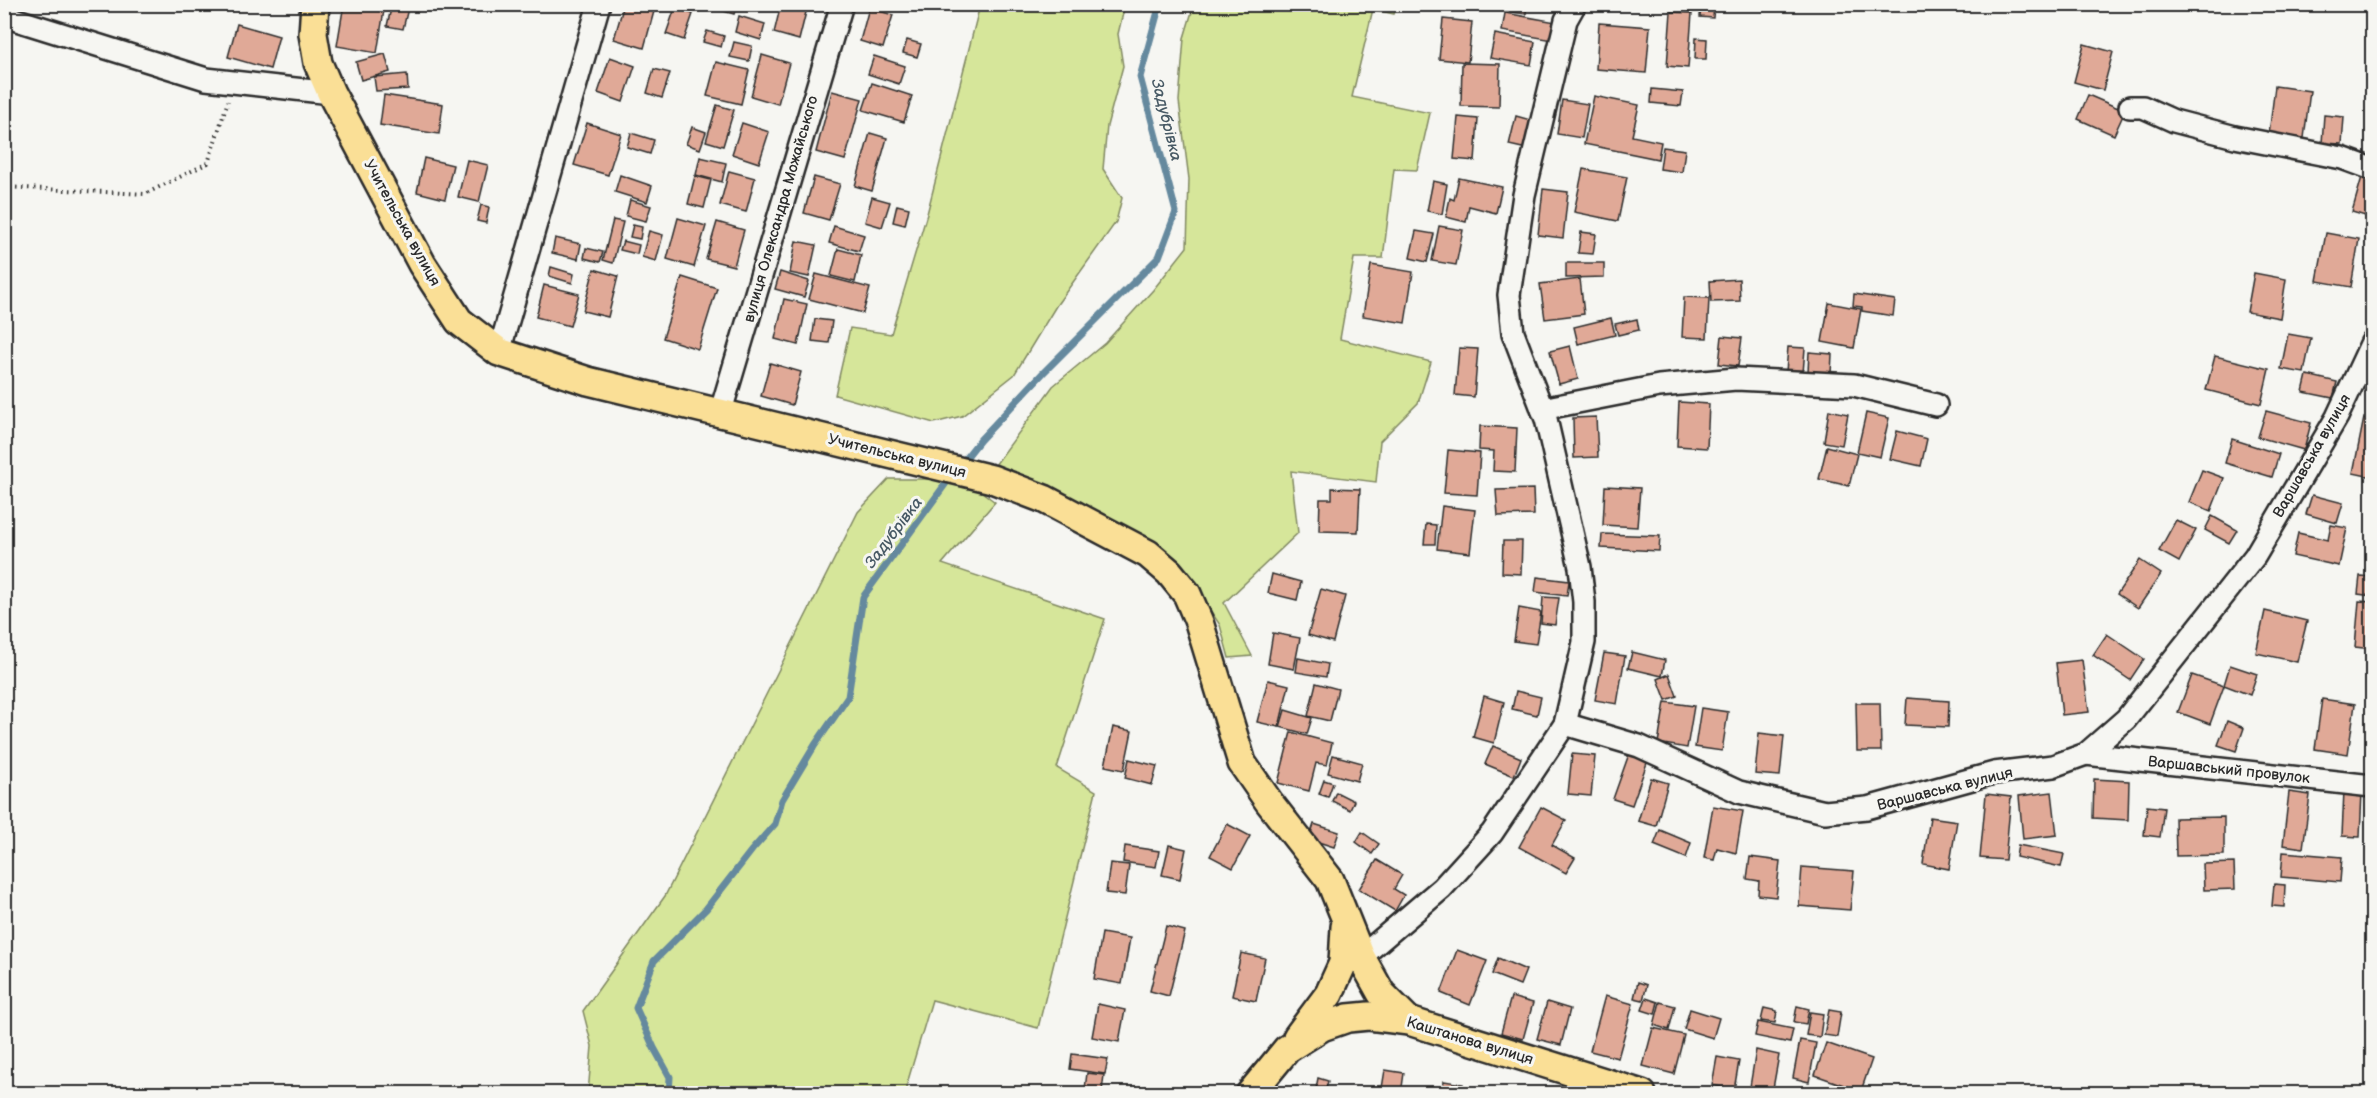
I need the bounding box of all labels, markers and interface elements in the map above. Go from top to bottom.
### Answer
water label: Задубрівка [1147,77,1185,163]
street label: вулиця Олександра Можайського [739,93,823,325]
street label: Учительська вулиця [359,157,445,289]
street label: Варшавська вулиця [2269,391,2355,521]
street label: Учительська вулиця [826,430,968,482]
water label: Задубрівка [861,494,927,572]
street label: Варшавський провулок [2147,752,2311,788]
street label: Варшавська вулиця [1875,763,2015,815]
street label: Каштанова вулиця [1404,1013,1536,1069]

